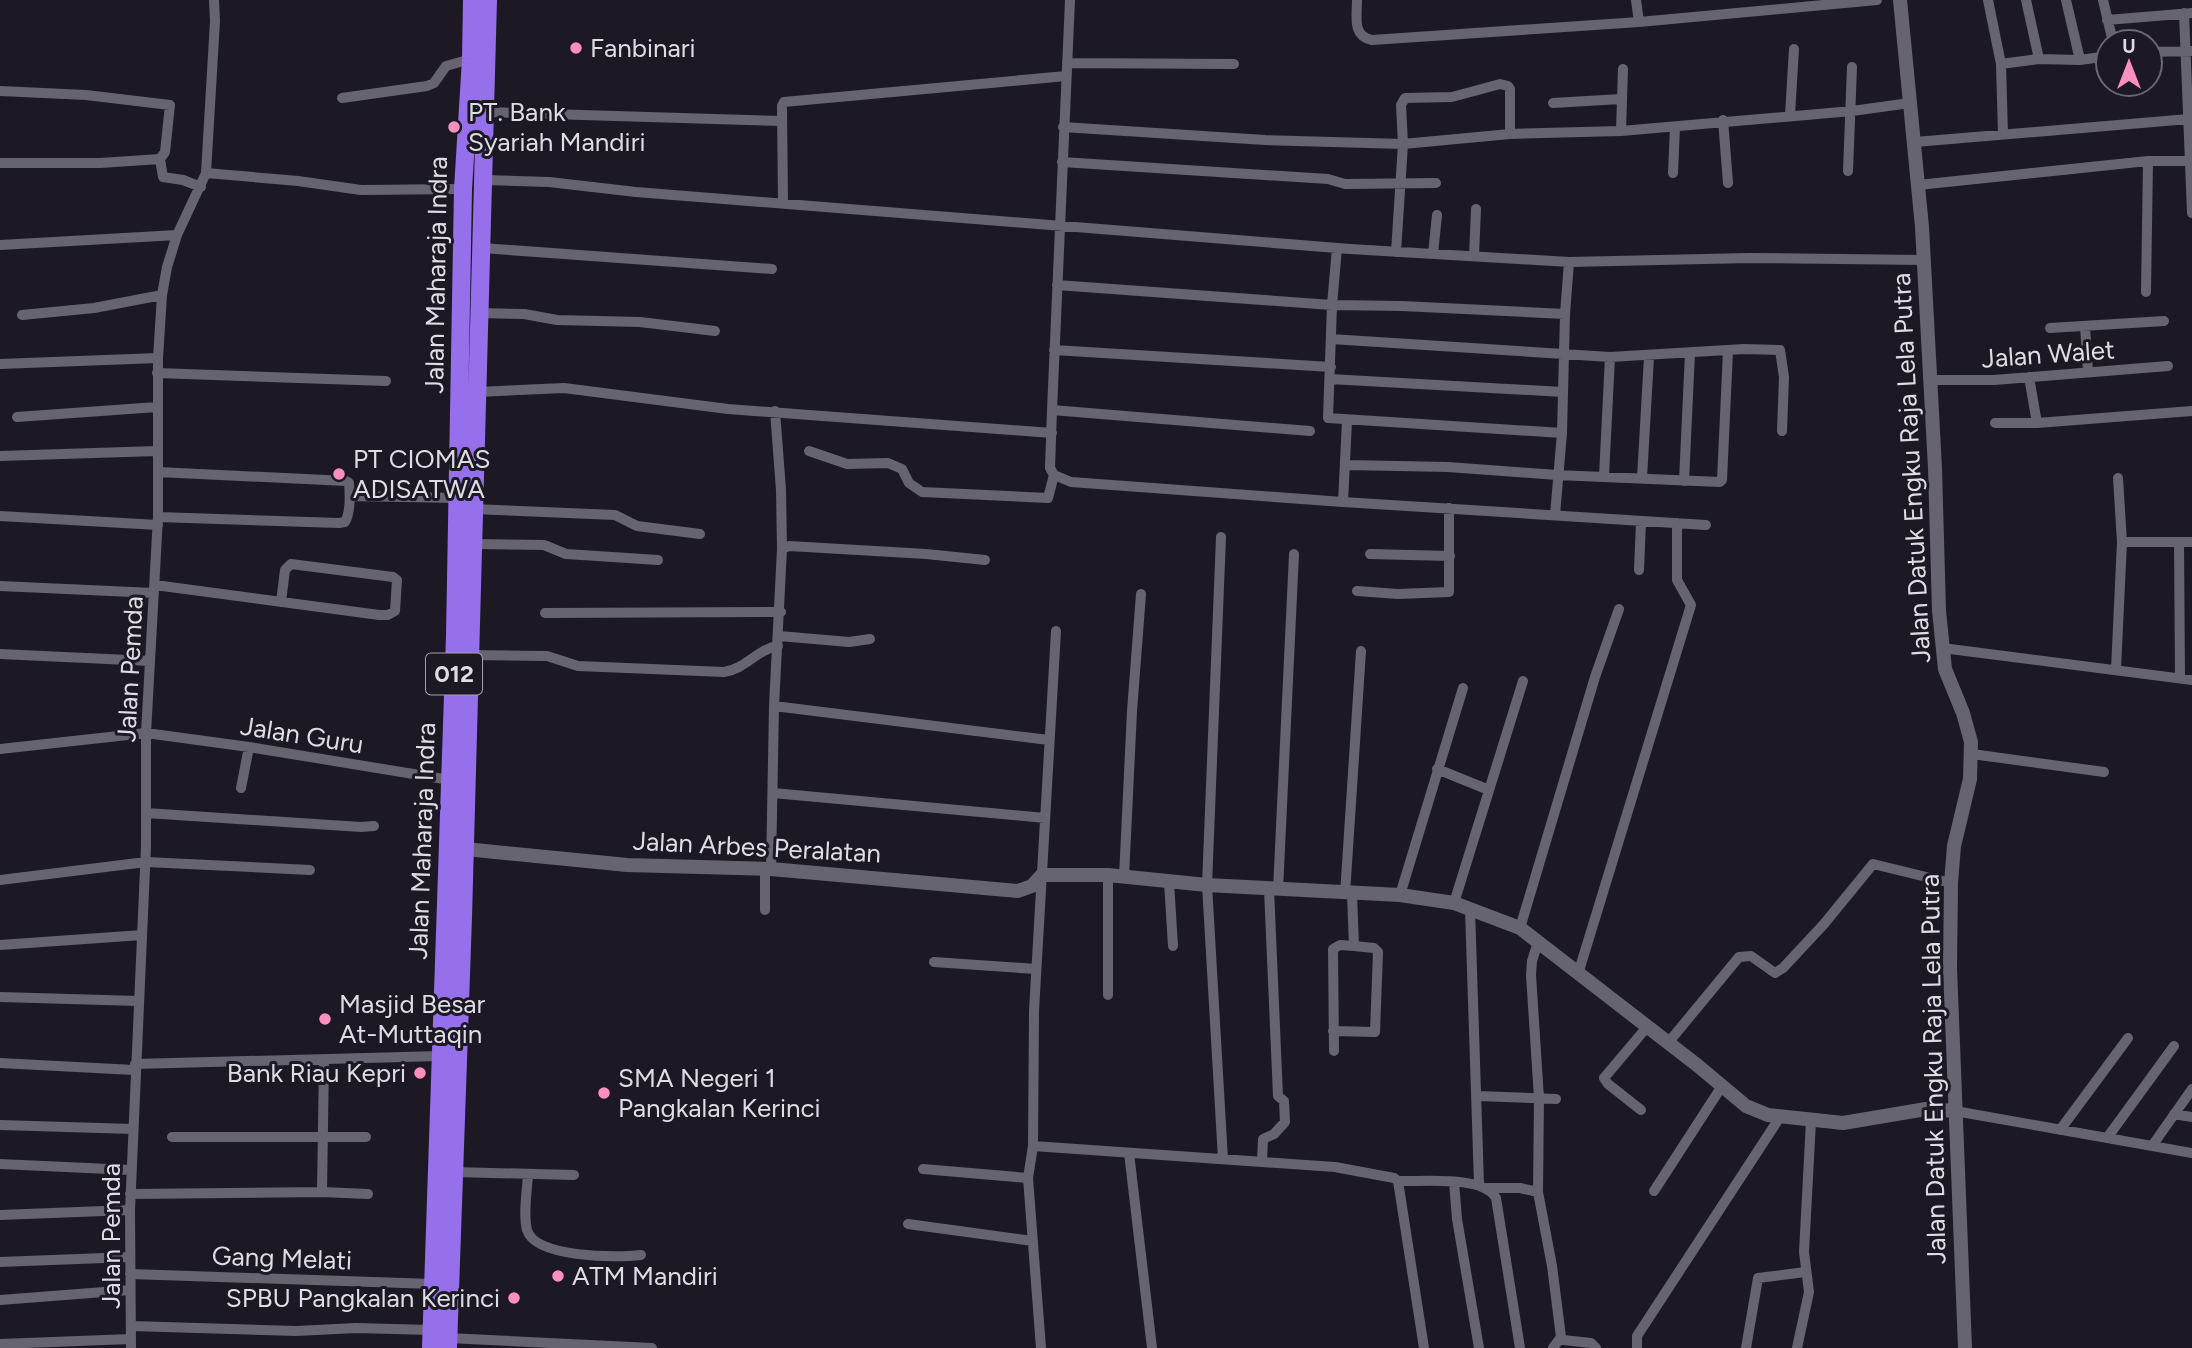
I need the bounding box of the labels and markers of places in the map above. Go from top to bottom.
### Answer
place label: Fanbinari [590,32,696,64]
marker: Fanbinari [568,40,584,56]
place label: PT. Bank Syariah Mandiri [468,96,645,158]
marker: PT. Bank Syariah Mandiri [446,119,462,135]
place label: PT CIOMAS ADISATWA [353,443,490,505]
marker: PT CIOMAS ADISATWA [331,466,347,482]
place label: Masjid Besar At-Muttaqin [339,988,486,1050]
marker: Masjid Besar At-Muttaqin [317,1011,333,1027]
place label: Bank Riau Kepri [227,1057,406,1089]
place label: SMA Negeri 1 Pangkalan Kerinci [618,1062,821,1124]
marker: Bank Riau Kepri [412,1065,428,1081]
marker: SMA Negeri 1 Pangkalan Kerinci [596,1085,612,1101]
place label: ATM Mandiri [572,1260,718,1292]
marker: ATM Mandiri [550,1268,566,1284]
place label: SPBU Pangkalan Kerinci [226,1282,500,1314]
marker: SPBU Pangkalan Kerinci [506,1290,522,1306]

